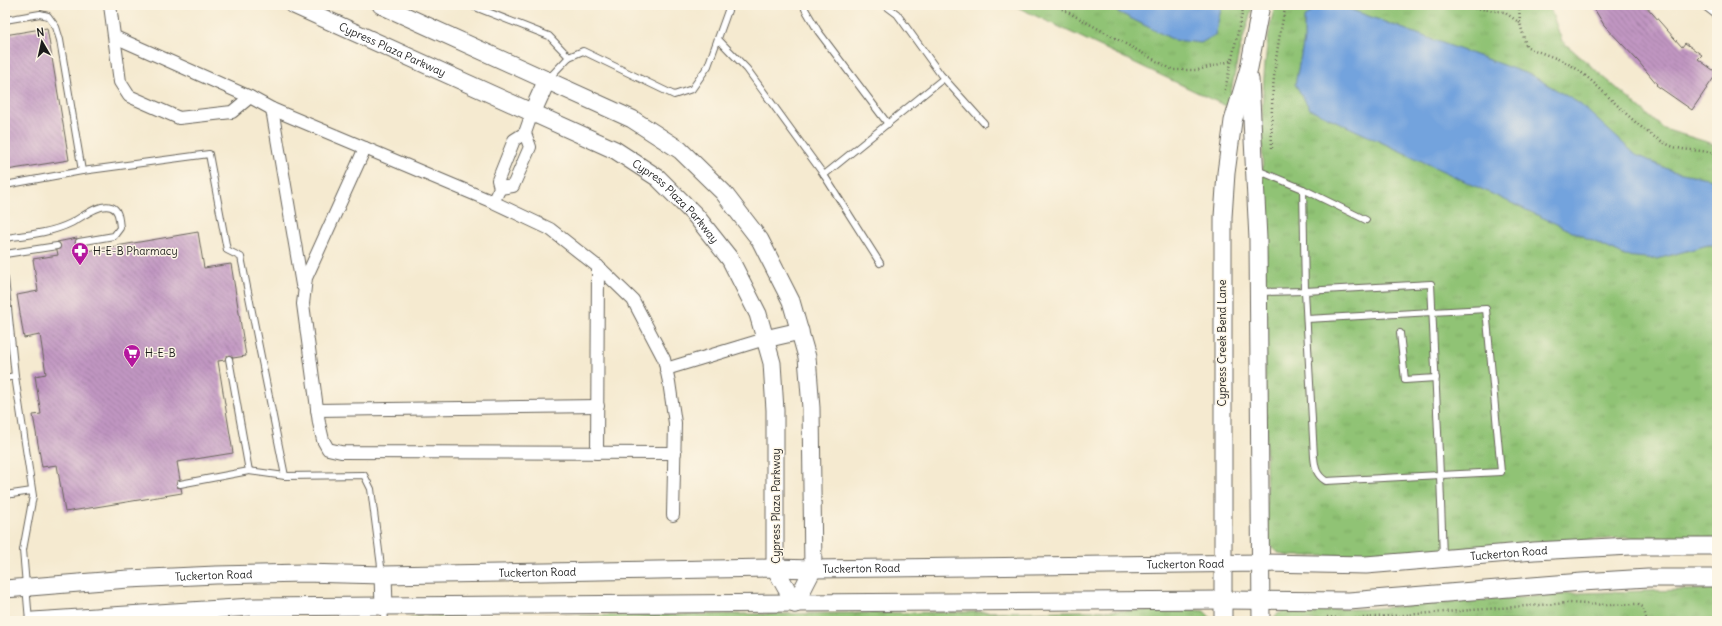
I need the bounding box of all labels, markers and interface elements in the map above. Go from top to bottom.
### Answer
street label: Cypress Plaza Parkway [337,19,448,80]
north arrow [22,22,62,62]
text: N [36,25,45,40]
street label: Cypress Plaza Parkway [630,156,722,246]
pharmacy icon: H-E-B Pharmacy [70,241,90,266]
place label: H-E-B Pharmacy [93,244,178,258]
street label: Cypress Creek Bend Lane [1215,280,1229,406]
supermarket icon: H-E-B [122,343,142,368]
place label: H-E-B [145,346,176,360]
street label: Cypress Plaza Parkway [769,448,783,564]
street label: Tuckerton Road [1470,543,1548,563]
street label: Tuckerton Road [1146,556,1225,572]
street label: Tuckerton Road [822,561,901,576]
street label: Tuckerton Road [498,565,577,580]
street label: Tuckerton Road [174,567,253,584]

